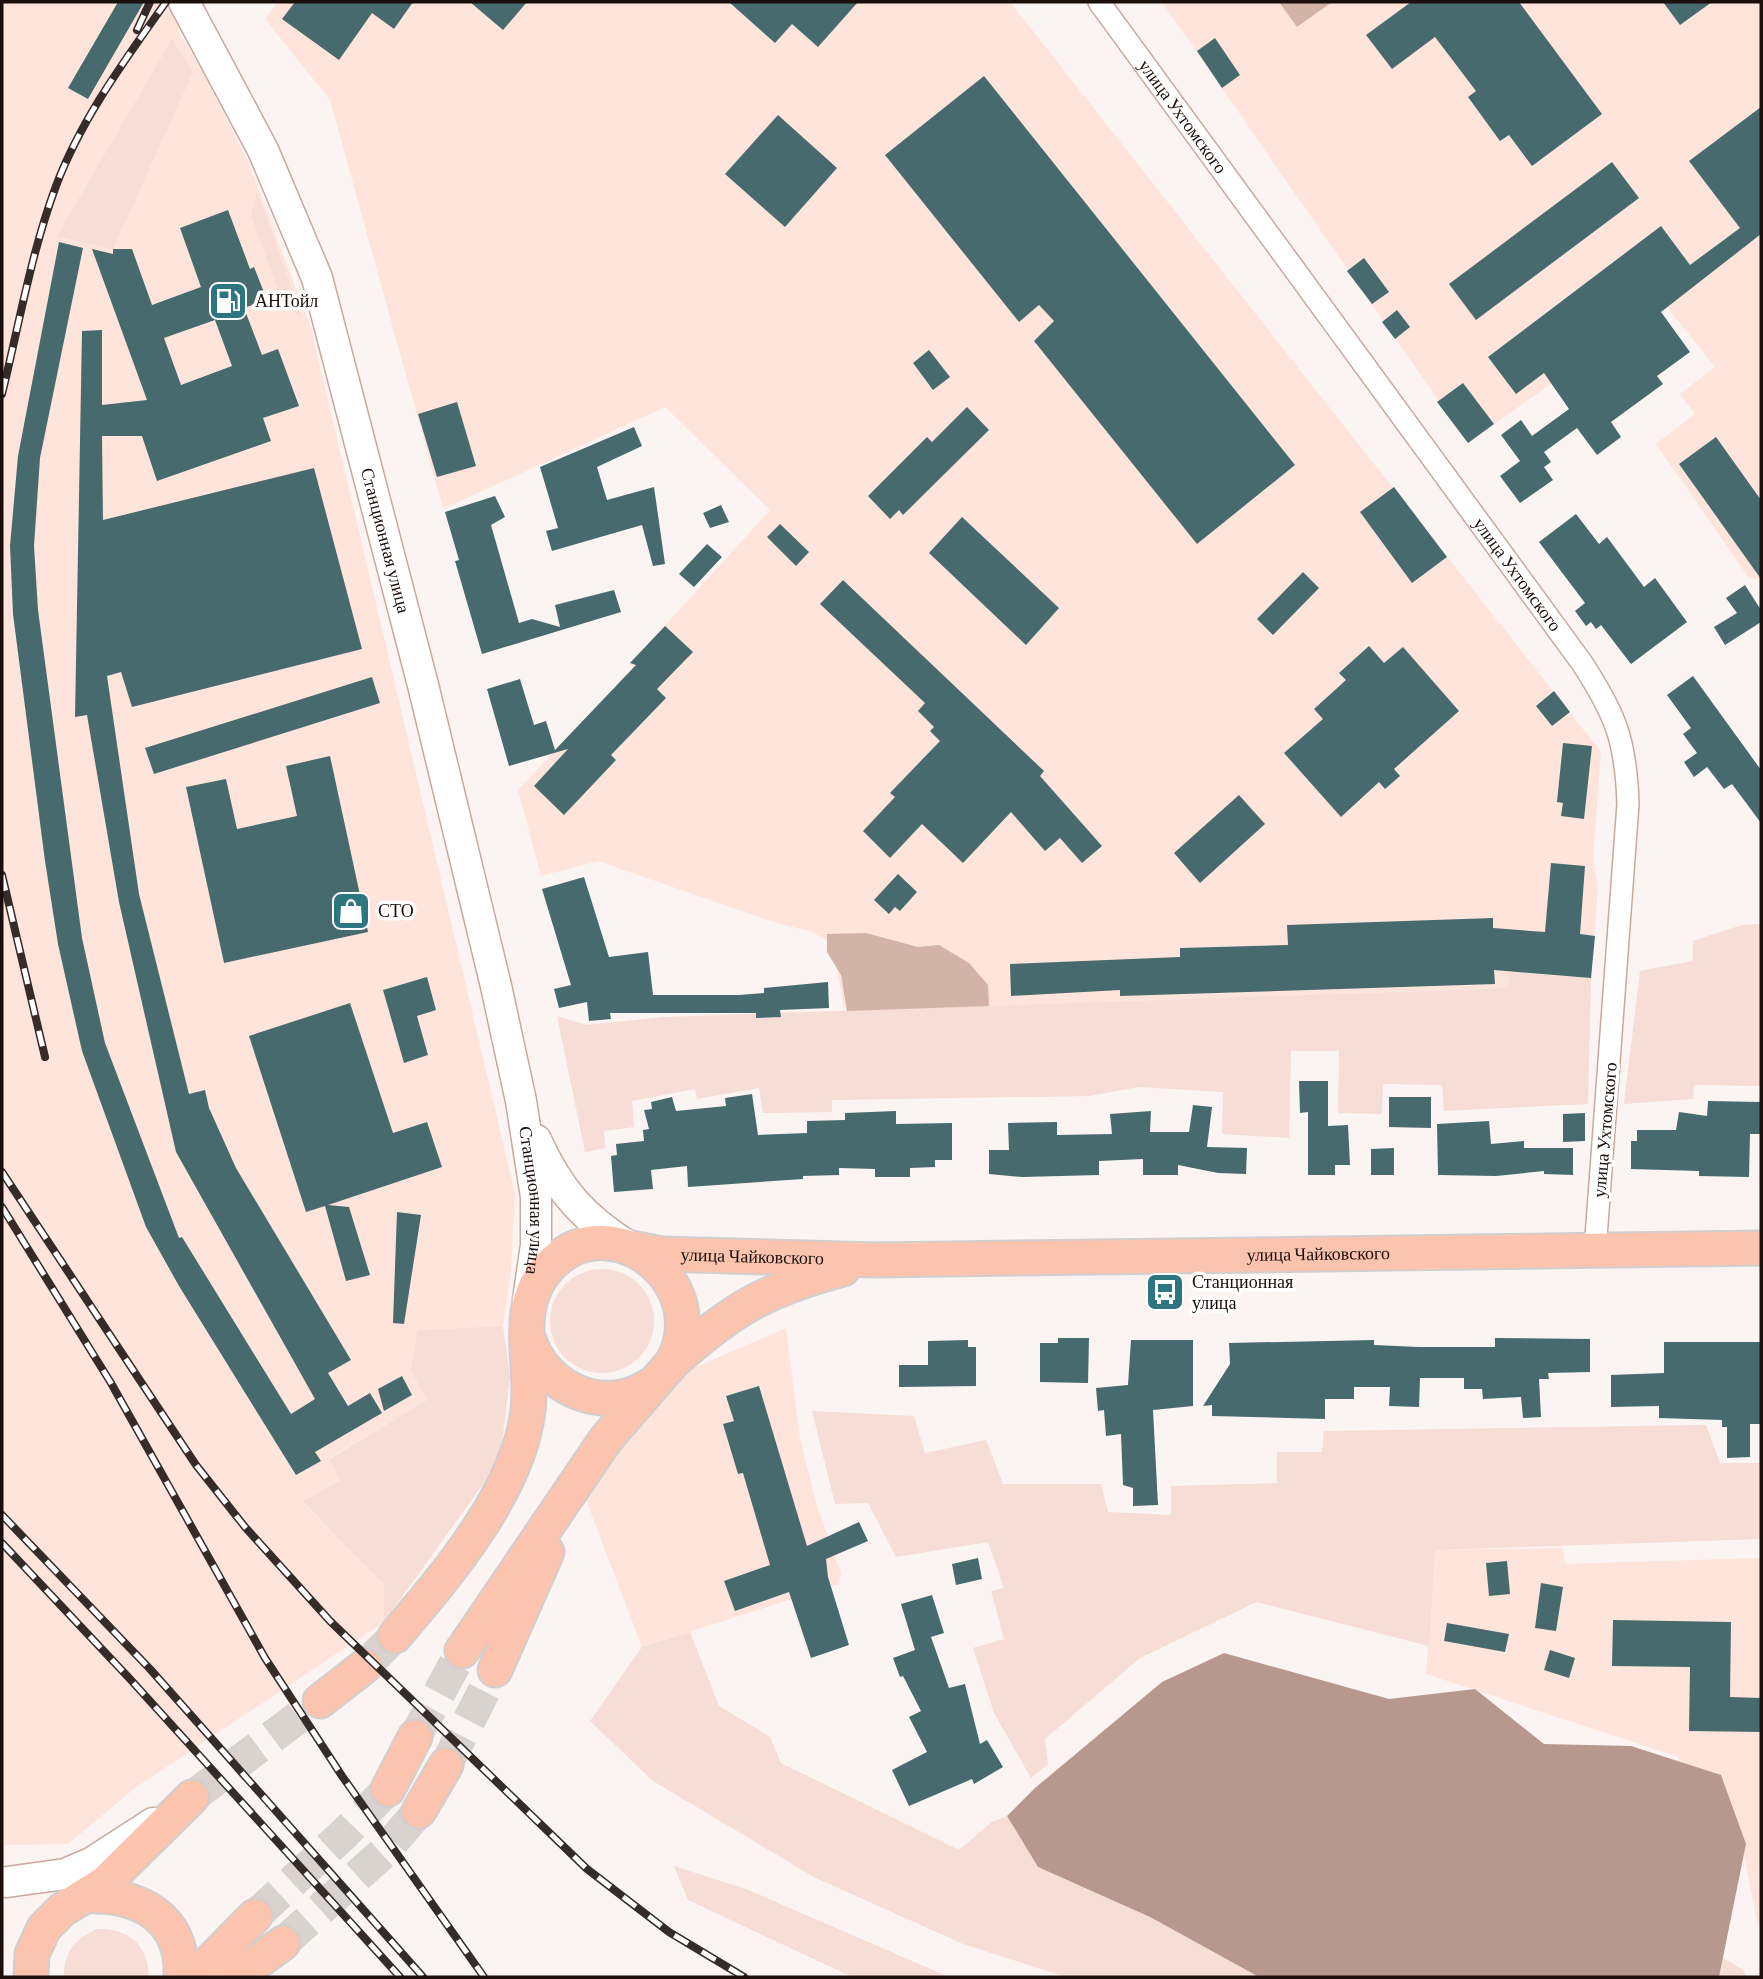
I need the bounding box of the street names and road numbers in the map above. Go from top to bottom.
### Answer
street label: улица Ухтомского [1135,56,1231,177]
street label: Станционная улица [357,466,414,615]
street label: улица Ухтомского [1469,514,1565,635]
street label: улица Ухтомского [1589,1062,1621,1198]
street label: Станционная улица [515,1125,547,1276]
street label: улица Чайковского [1247,1243,1390,1265]
street label: улица Чайковского [681,1245,824,1269]

